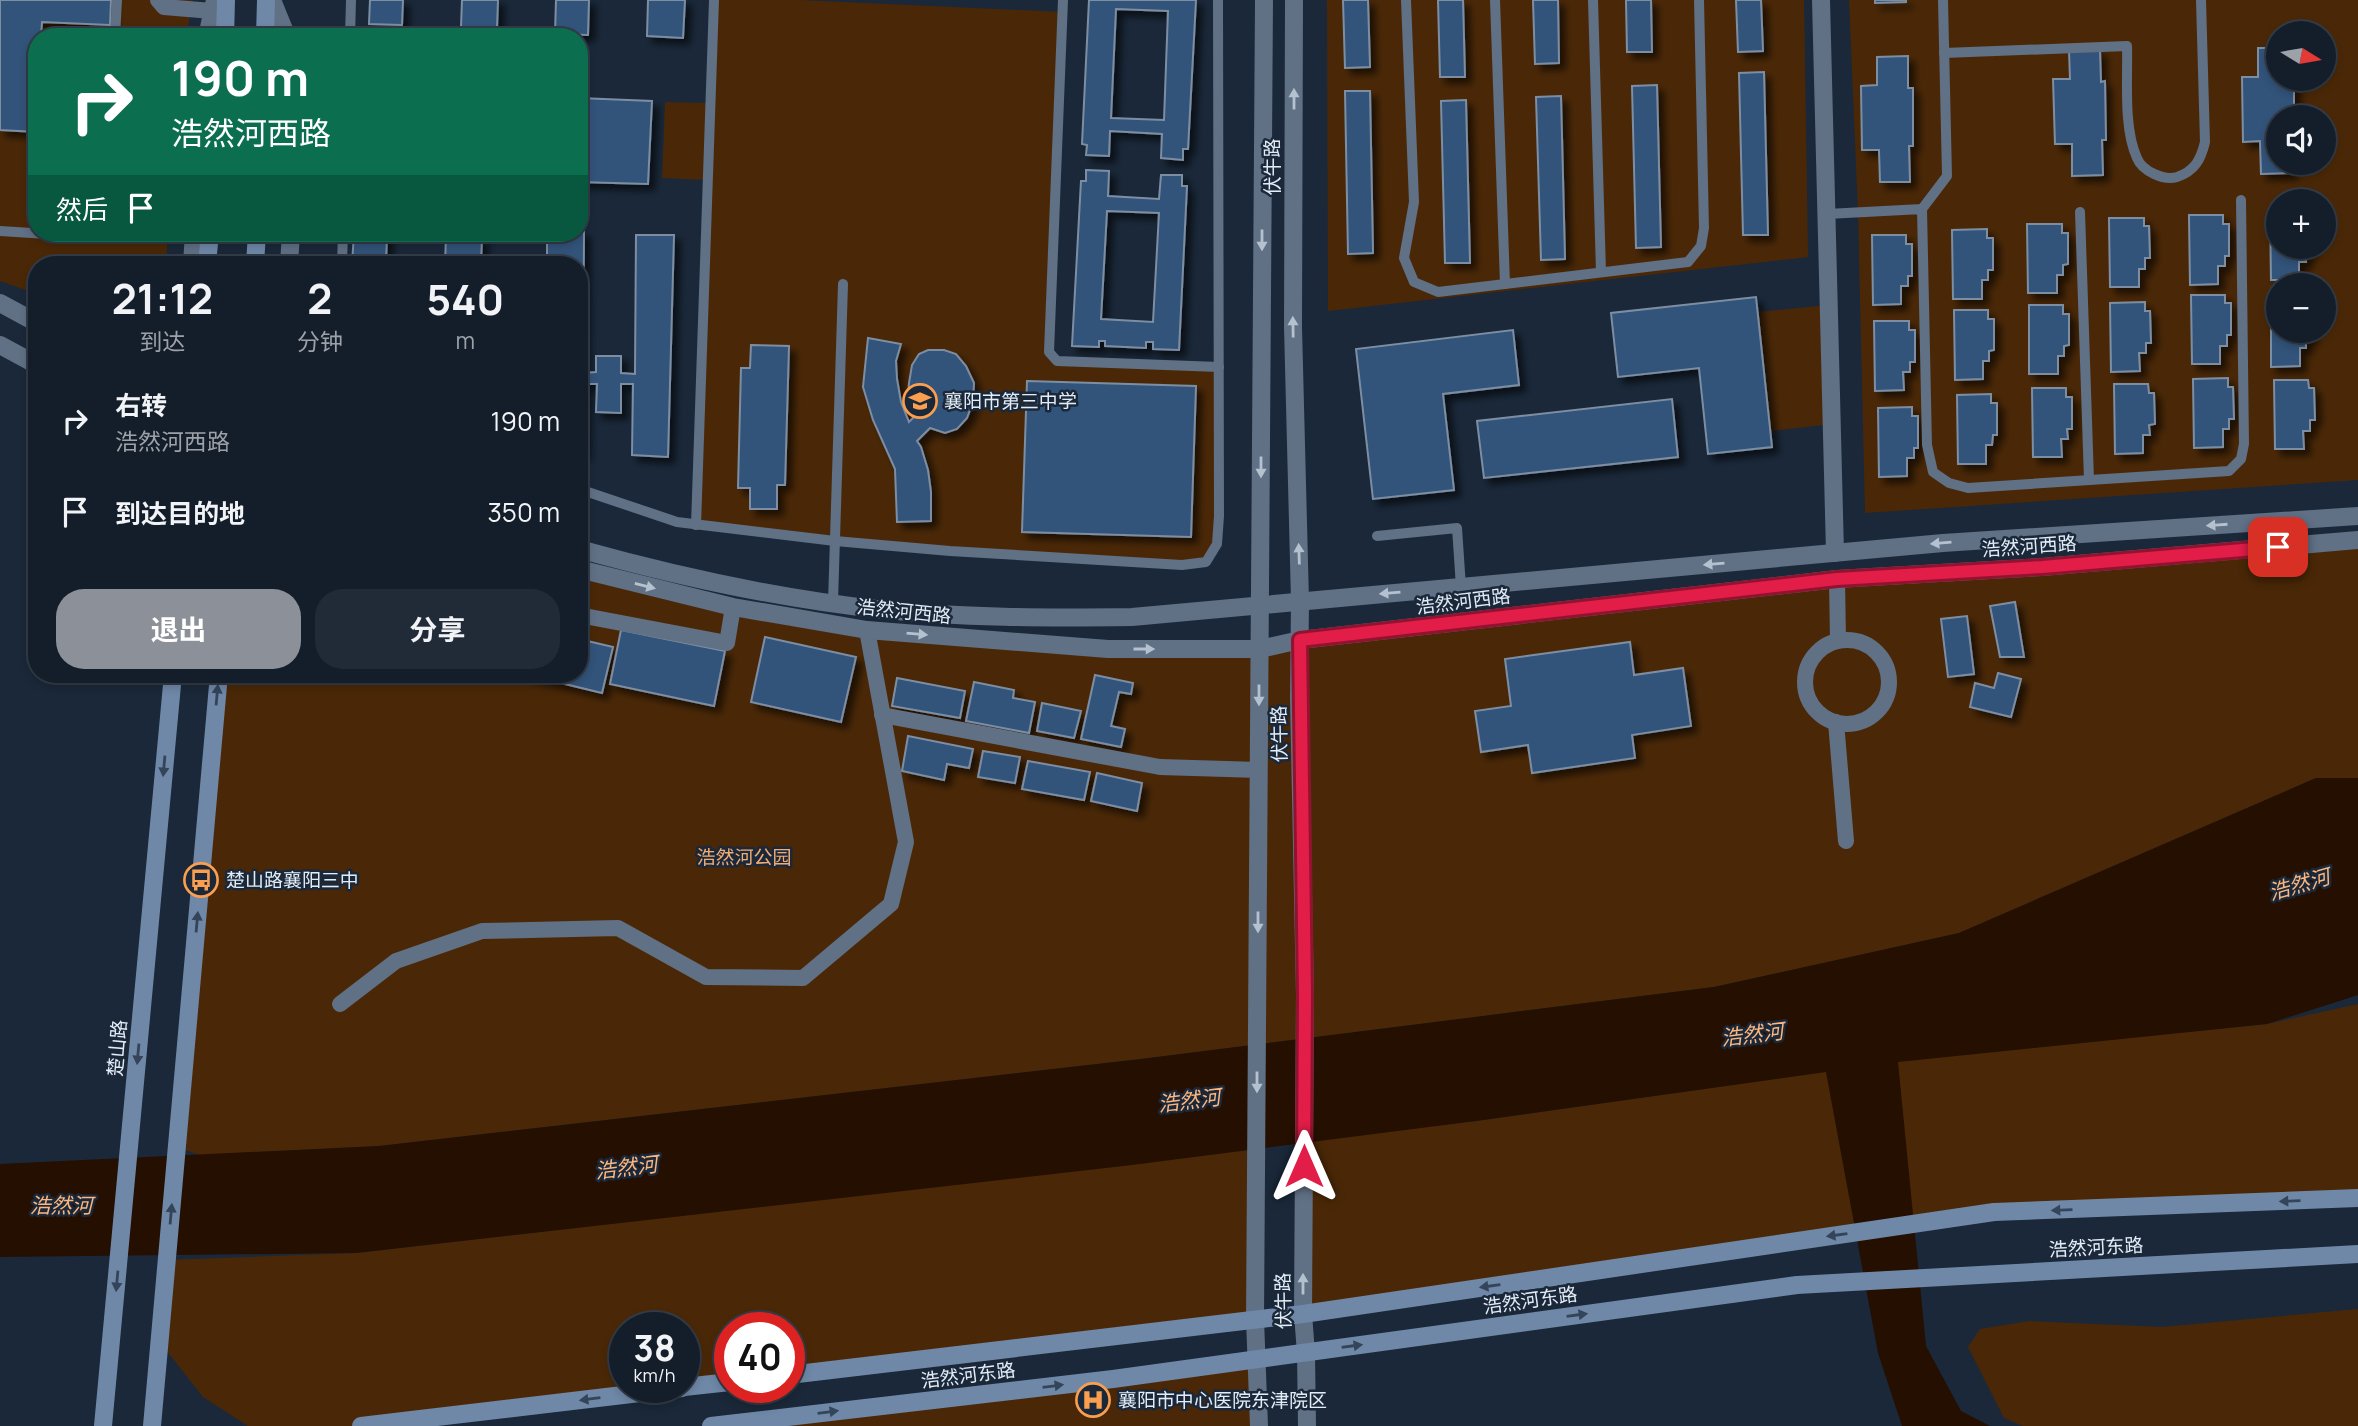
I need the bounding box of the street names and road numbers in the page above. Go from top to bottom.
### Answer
street label: 伏牛路 [1259,138,1285,196]
street label: 浩然河西路 [1981,530,2077,562]
street label: 浩然河西路 [1414,582,1512,620]
street label: 浩然河西路 [855,593,953,629]
street label: 伏牛路 [1266,705,1292,763]
street label: 楚山路 [102,1018,132,1078]
street label: 浩然河东路 [2048,1232,2144,1262]
street label: 伏牛路 [1270,1272,1296,1330]
street label: 浩然河东路 [1481,1281,1579,1319]
street label: 浩然河东路 [919,1356,1017,1394]

